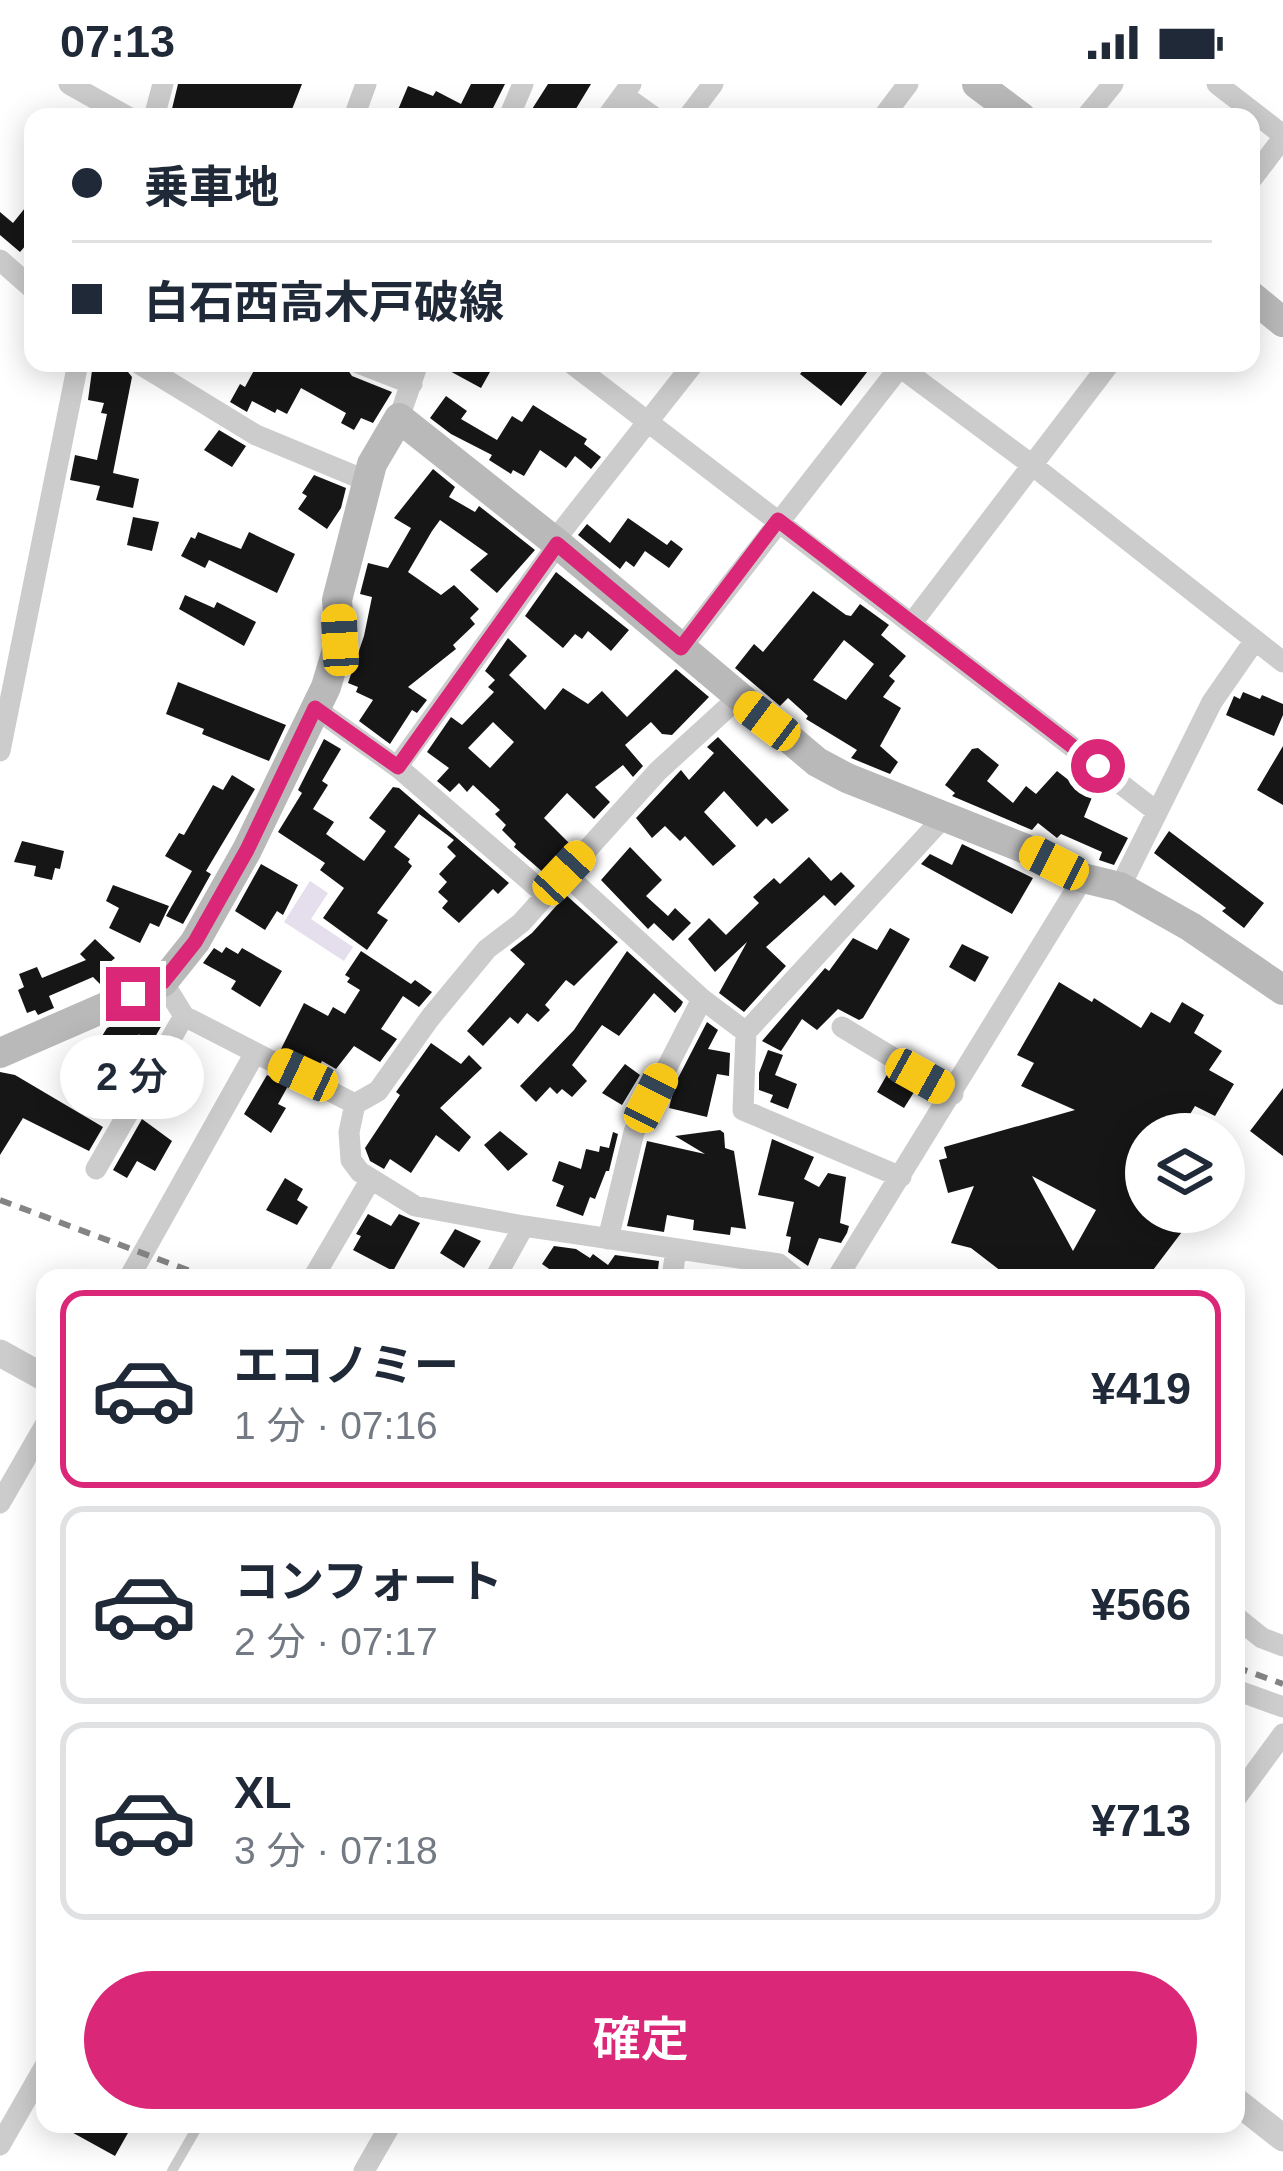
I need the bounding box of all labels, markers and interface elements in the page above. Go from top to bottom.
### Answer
text: 07:13 [60,16,175,67]
text: 乗車地 [144,162,279,213]
text: 白石西高木戸破線 [144,277,504,328]
car [320,603,360,677]
car [727,685,807,757]
route start [1071,739,1125,793]
car [1014,831,1094,895]
car [526,834,602,912]
route end [106,967,160,1021]
callout: 2 分 [61,1036,205,1120]
car [263,1043,343,1107]
car [880,1043,960,1109]
text: 2 分 [96,1055,168,1098]
car [619,1058,683,1138]
map controls [1125,1113,1245,1233]
button: layers [1125,1113,1245,1233]
icon: car [90,1335,198,1443]
text: エコノミー [234,1340,459,1391]
text: ¥419 [1091,1363,1191,1414]
text: 1 分 · 07:16 [234,1404,438,1447]
icon: car [90,1551,198,1659]
text: コンフォート [234,1556,503,1607]
text: ¥566 [1091,1579,1191,1630]
text: 2 分 · 07:17 [234,1620,438,1663]
icon: car [90,1767,198,1875]
text: XL [234,1767,292,1818]
text: ¥713 [1091,1795,1191,1846]
text: 3 分 · 07:18 [234,1829,438,1872]
button: 確定 [84,1971,1197,2109]

